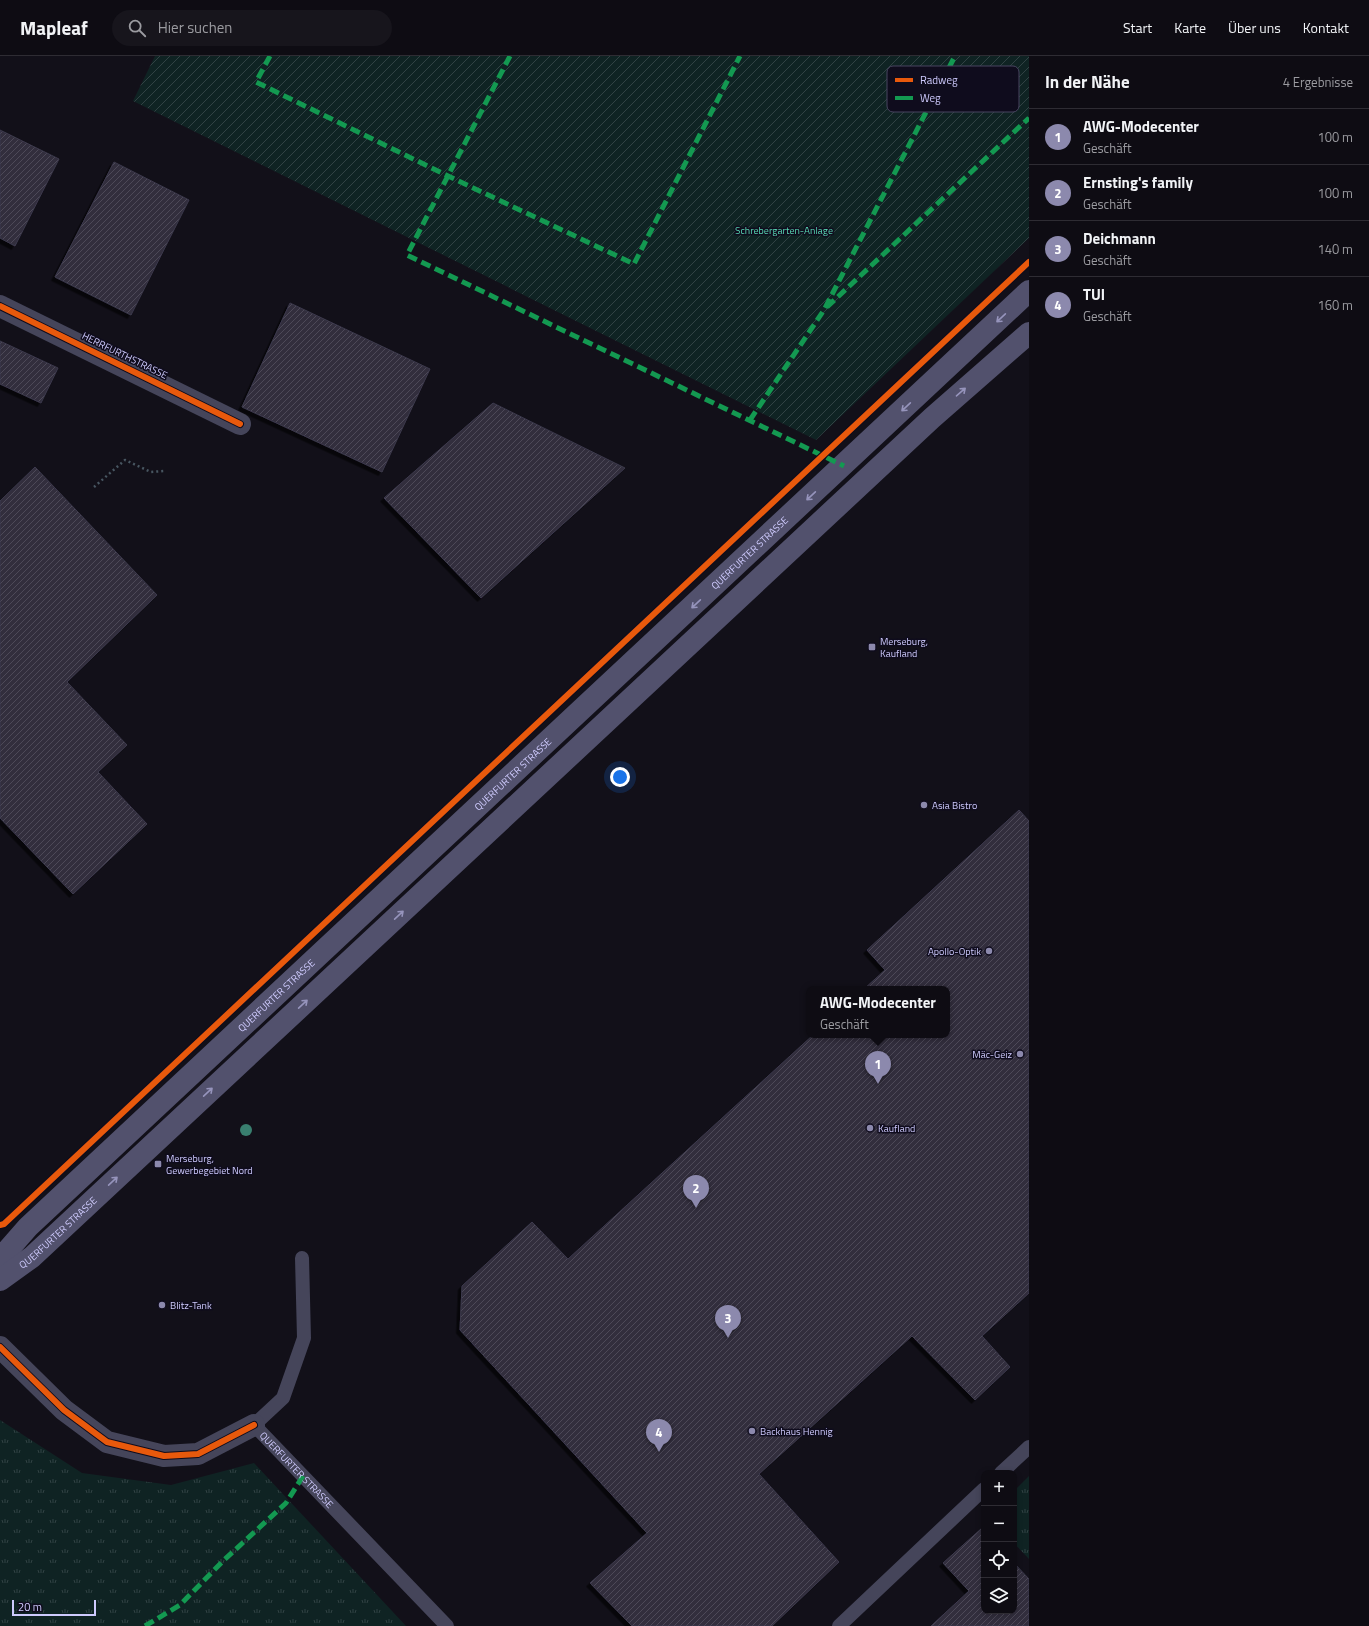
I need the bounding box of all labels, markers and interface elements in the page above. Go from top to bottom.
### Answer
search box [112,10,392,46]
text: Mapleaf [20,13,88,42]
text: Hier suchen [158,16,232,39]
icon: search [126,17,148,39]
text: Start [1123,17,1152,38]
text: Karte [1174,17,1206,38]
text: Über uns [1228,17,1281,38]
text: Kontakt [1303,17,1349,38]
legend [887,66,1019,112]
text: In der Nähe [1045,69,1130,95]
text: Radweg [920,72,958,88]
text: 4 Ergebnisse [1283,72,1353,92]
text: Weg [920,90,941,106]
text: AWG-Modecenter [1083,115,1199,138]
text: 1 [1054,127,1062,147]
text: 100 m [1317,127,1353,147]
text: Geschäft [1083,138,1132,158]
text: Ernsting's family [1083,171,1193,194]
text: 2 [1054,183,1062,203]
text: 100 m [1317,183,1353,203]
text: Geschäft [1083,194,1132,214]
park label: Schrebergarten-Anlage [735,223,833,238]
text: Deichmann [1083,227,1156,250]
text: 3 [1054,239,1062,259]
text: 140 m [1317,239,1353,259]
text: Geschäft [1083,250,1132,270]
text: TUI [1083,283,1105,306]
text: 4 [1054,295,1062,315]
text: 160 m [1317,295,1353,315]
text: Geschäft [1083,306,1132,326]
one-way arrow [996,313,1006,322]
street label: HERRFURTHSTRASSE [80,328,170,383]
one-way arrow [956,387,966,397]
one-way arrow [901,402,911,412]
one-way arrow [806,491,816,501]
street label: QUERFURTER STRASSE [708,513,792,593]
one-way arrow [691,599,701,608]
place label: Merseburg, Kaufland [880,634,928,661]
marker: Merseburg, Kaufland [867,642,877,652]
street label: QUERFURTER STRASSE [471,734,555,814]
your location [610,767,630,787]
place label: Asia Bistro [932,798,977,813]
marker: Asia Bistro [919,800,929,810]
one-way arrow [393,911,403,920]
place label: Apollo-Optik [928,944,981,959]
marker: Apollo-Optik [984,946,994,956]
street label: QUERFURTER STRASSE [234,955,319,1035]
popup [806,986,950,1038]
text: AWG-Modecenter [820,991,936,1014]
one-way arrow [298,1000,308,1009]
text: Geschäft [820,1014,869,1034]
place label: Mäc-Geiz [972,1047,1012,1062]
marker: Mäc-Geiz [1015,1049,1025,1059]
pin: 1 [865,1051,891,1084]
one-way arrow [203,1088,214,1097]
place label: Kaufland [878,1121,915,1136]
marker: Kaufland [865,1123,875,1133]
place label: Merseburg, Gewerbegebiet Nord [166,1151,253,1178]
marker: Merseburg, Gewerbegebiet Nord [153,1159,163,1169]
pin: 2 [683,1175,709,1208]
one-way arrow [108,1177,118,1186]
street label: QUERFURTER STRASSE [16,1193,101,1272]
place label: Blitz-Tank [170,1298,212,1313]
marker: Blitz-Tank [157,1300,167,1310]
pin: 3 [715,1305,741,1338]
pin: 4 [646,1419,672,1452]
place label: Backhaus Hennig [760,1424,833,1439]
marker: Backhaus Hennig [747,1426,757,1436]
street label: QUERFURTER STRASSE [256,1428,337,1512]
map controls [981,1470,1017,1614]
button: + [981,1470,1017,1506]
button: − [981,1506,1017,1542]
button: locate [981,1542,1017,1578]
button: layers [981,1578,1017,1614]
scale bar [12,1598,96,1617]
text: 20 m [18,1599,42,1615]

